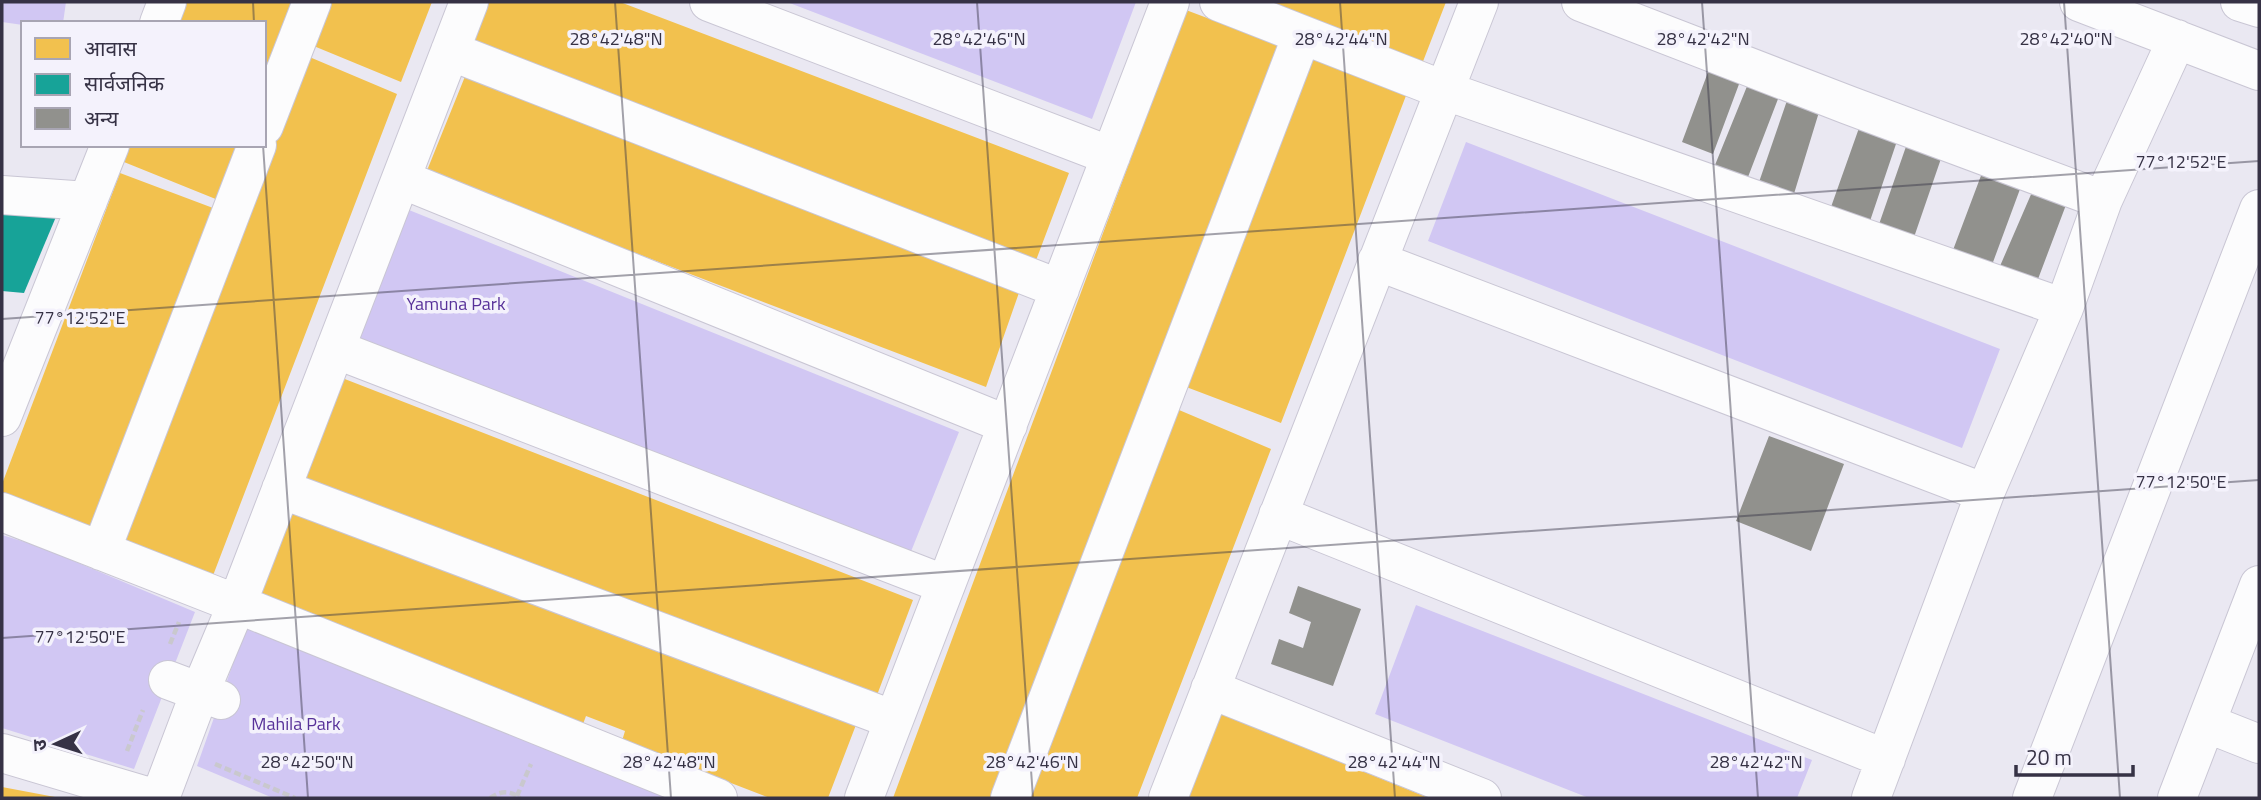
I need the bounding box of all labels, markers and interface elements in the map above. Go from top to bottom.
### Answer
legend [21,21,266,147]
text: 28°42'48"N [569,25,663,52]
text: 28°42'46"N [932,25,1026,52]
text: 28°42'44"N [1294,25,1388,52]
text: 28°42'42"N [1656,25,1750,52]
text: 28°42'40"N [2019,25,2113,52]
text: आवास [84,32,138,64]
text: सार्वजनिक [84,67,165,99]
text: अन्य [84,102,119,134]
text: 77°12'52"E [2136,148,2227,175]
park label: Yamuna Park [406,290,506,317]
text: 77°12'52"E [35,304,126,331]
text: 77°12'50"E [2136,468,2227,495]
text: 77°12'50"E [35,623,126,650]
north arrow [21,709,91,779]
park label: Mahila Park [251,710,341,737]
scale bar [2016,734,2133,778]
text: उ [24,738,53,752]
text: 20 m [2026,741,2072,773]
text: 28°42'50"N [260,748,354,775]
text: 28°42'48"N [622,748,716,775]
text: 28°42'46"N [985,748,1079,775]
text: 28°42'44"N [1347,748,1441,775]
text: 28°42'42"N [1709,748,1803,775]

